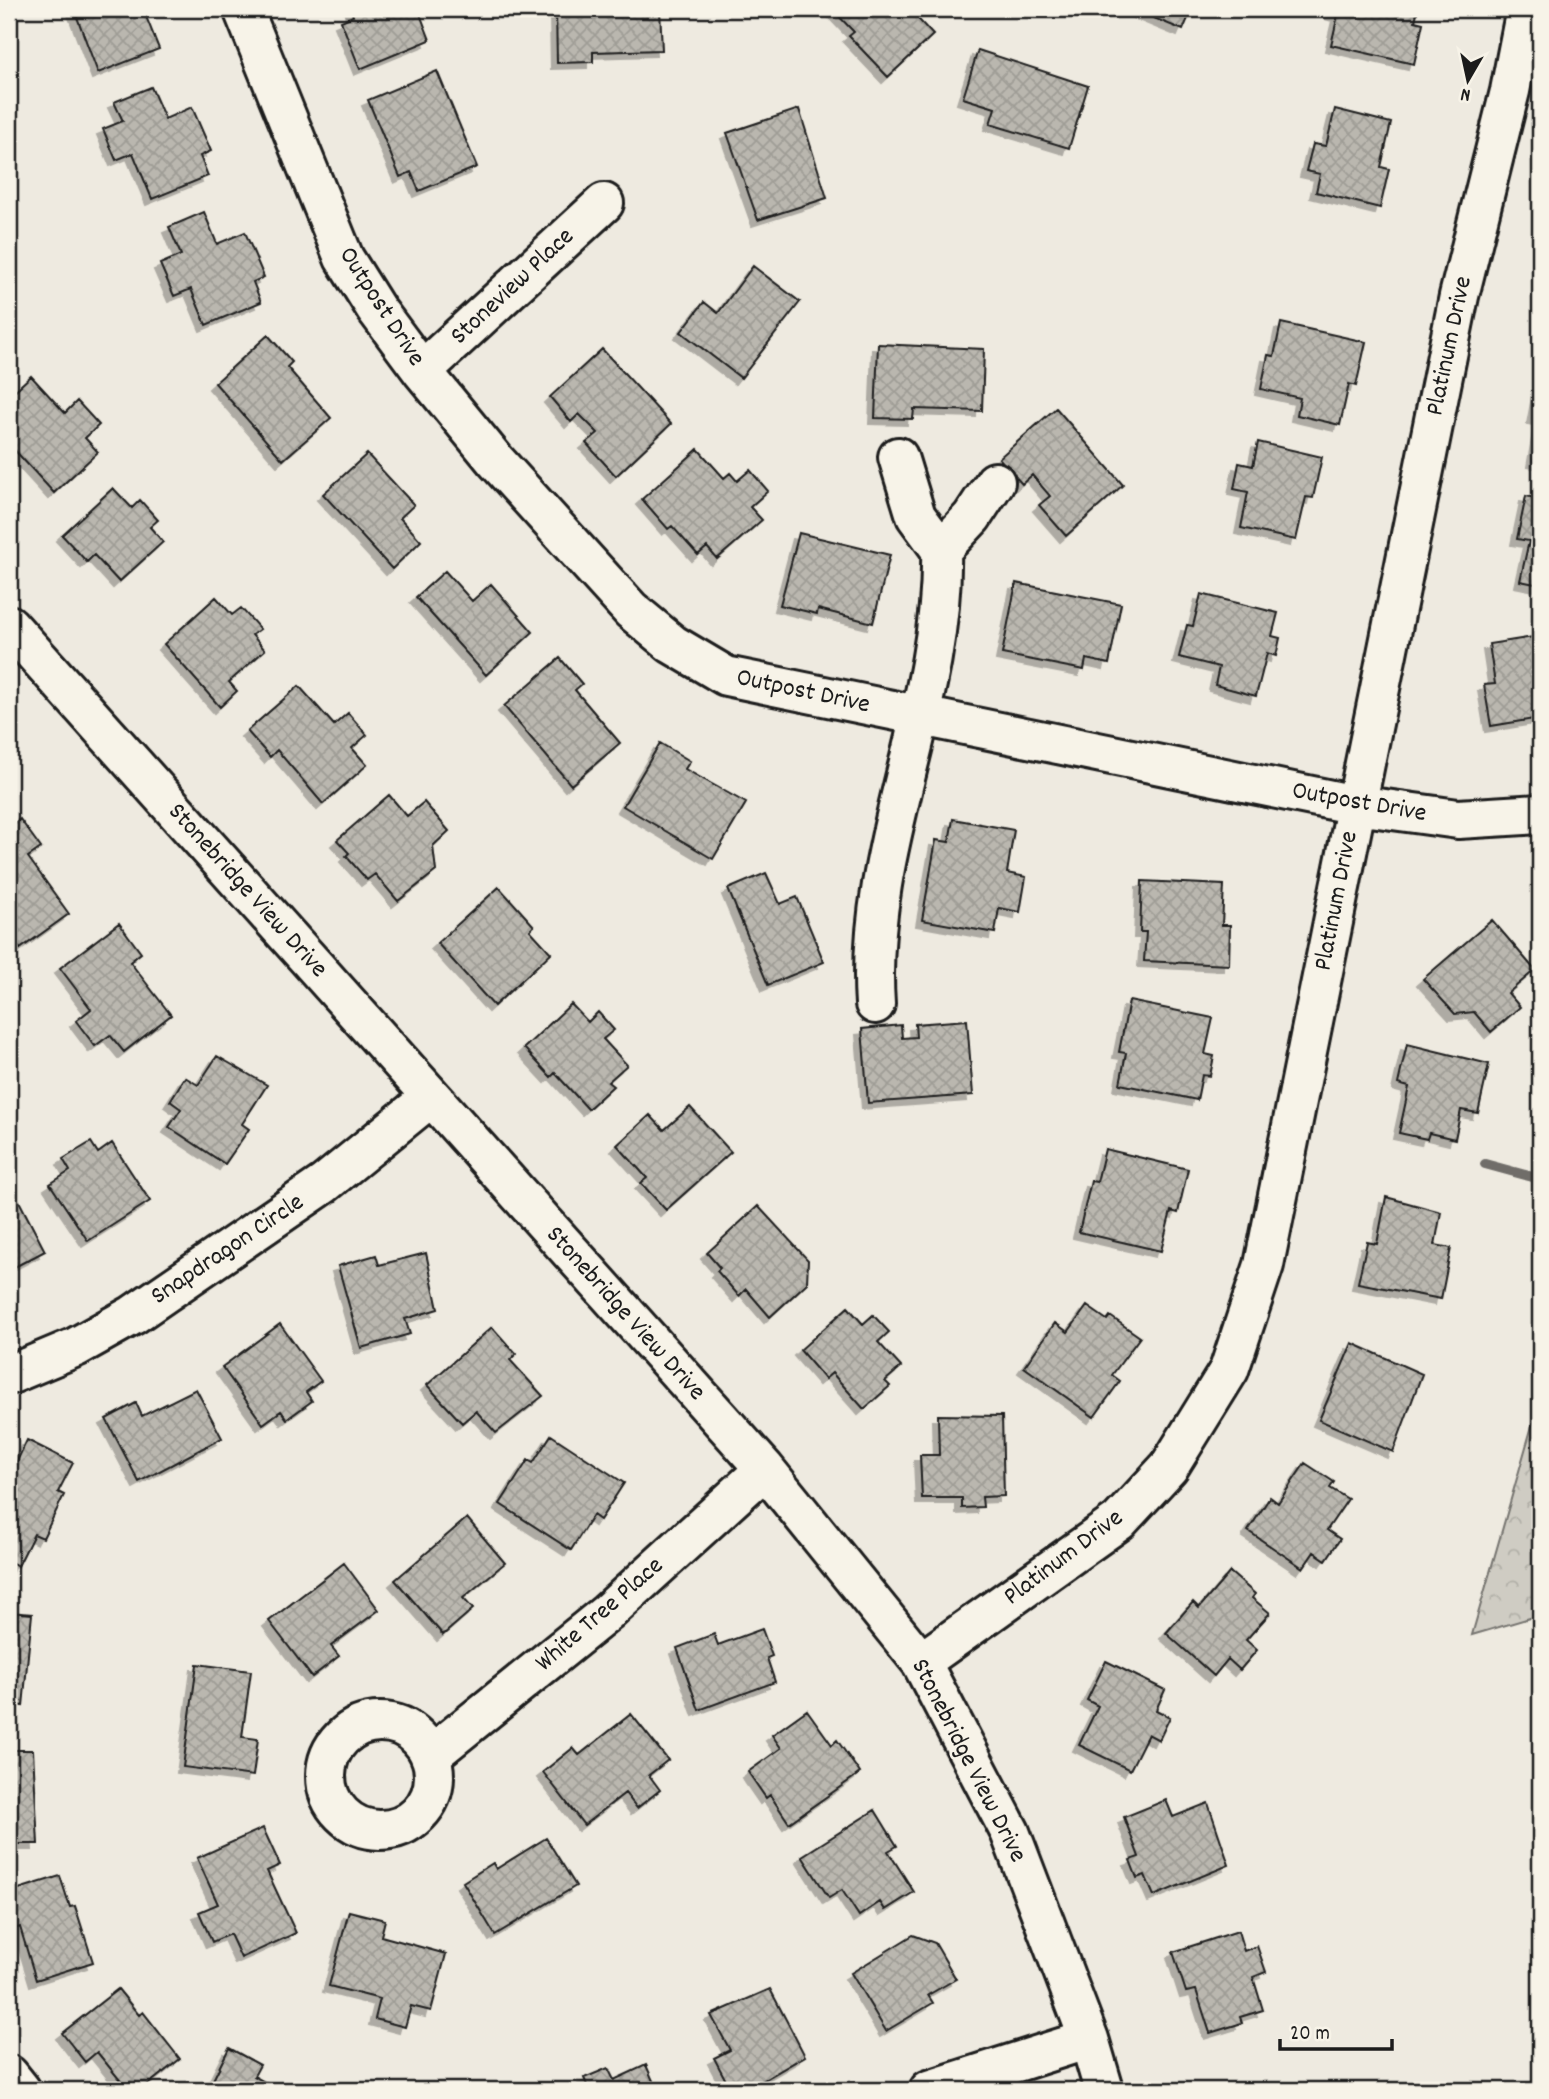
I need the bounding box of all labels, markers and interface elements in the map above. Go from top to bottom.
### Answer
north arrow [1434,46,1504,116]
text: N [1459,79,1473,107]
street label: Stoneview Place [443,220,583,354]
street label: Outpost Drive [328,240,434,374]
street label: Platinum Drive [1417,273,1483,419]
street label: Outpost Drive [733,660,873,724]
street label: Outpost Drive [1289,773,1429,833]
street label: Stonebridge View Drive [158,795,336,987]
street label: Platinum Drive [1305,828,1369,974]
street label: Snapdragon Circle [144,1185,312,1315]
street label: Stonebridge View Drive [536,1218,714,1410]
street label: Platinum Drive [996,1501,1132,1615]
street label: White Tree Place [528,1549,672,1681]
street label: Stonebridge View Drive [901,1653,1035,1869]
scale bar [1280,2008,1392,2052]
text: 20 m [1290,2020,1330,2050]

